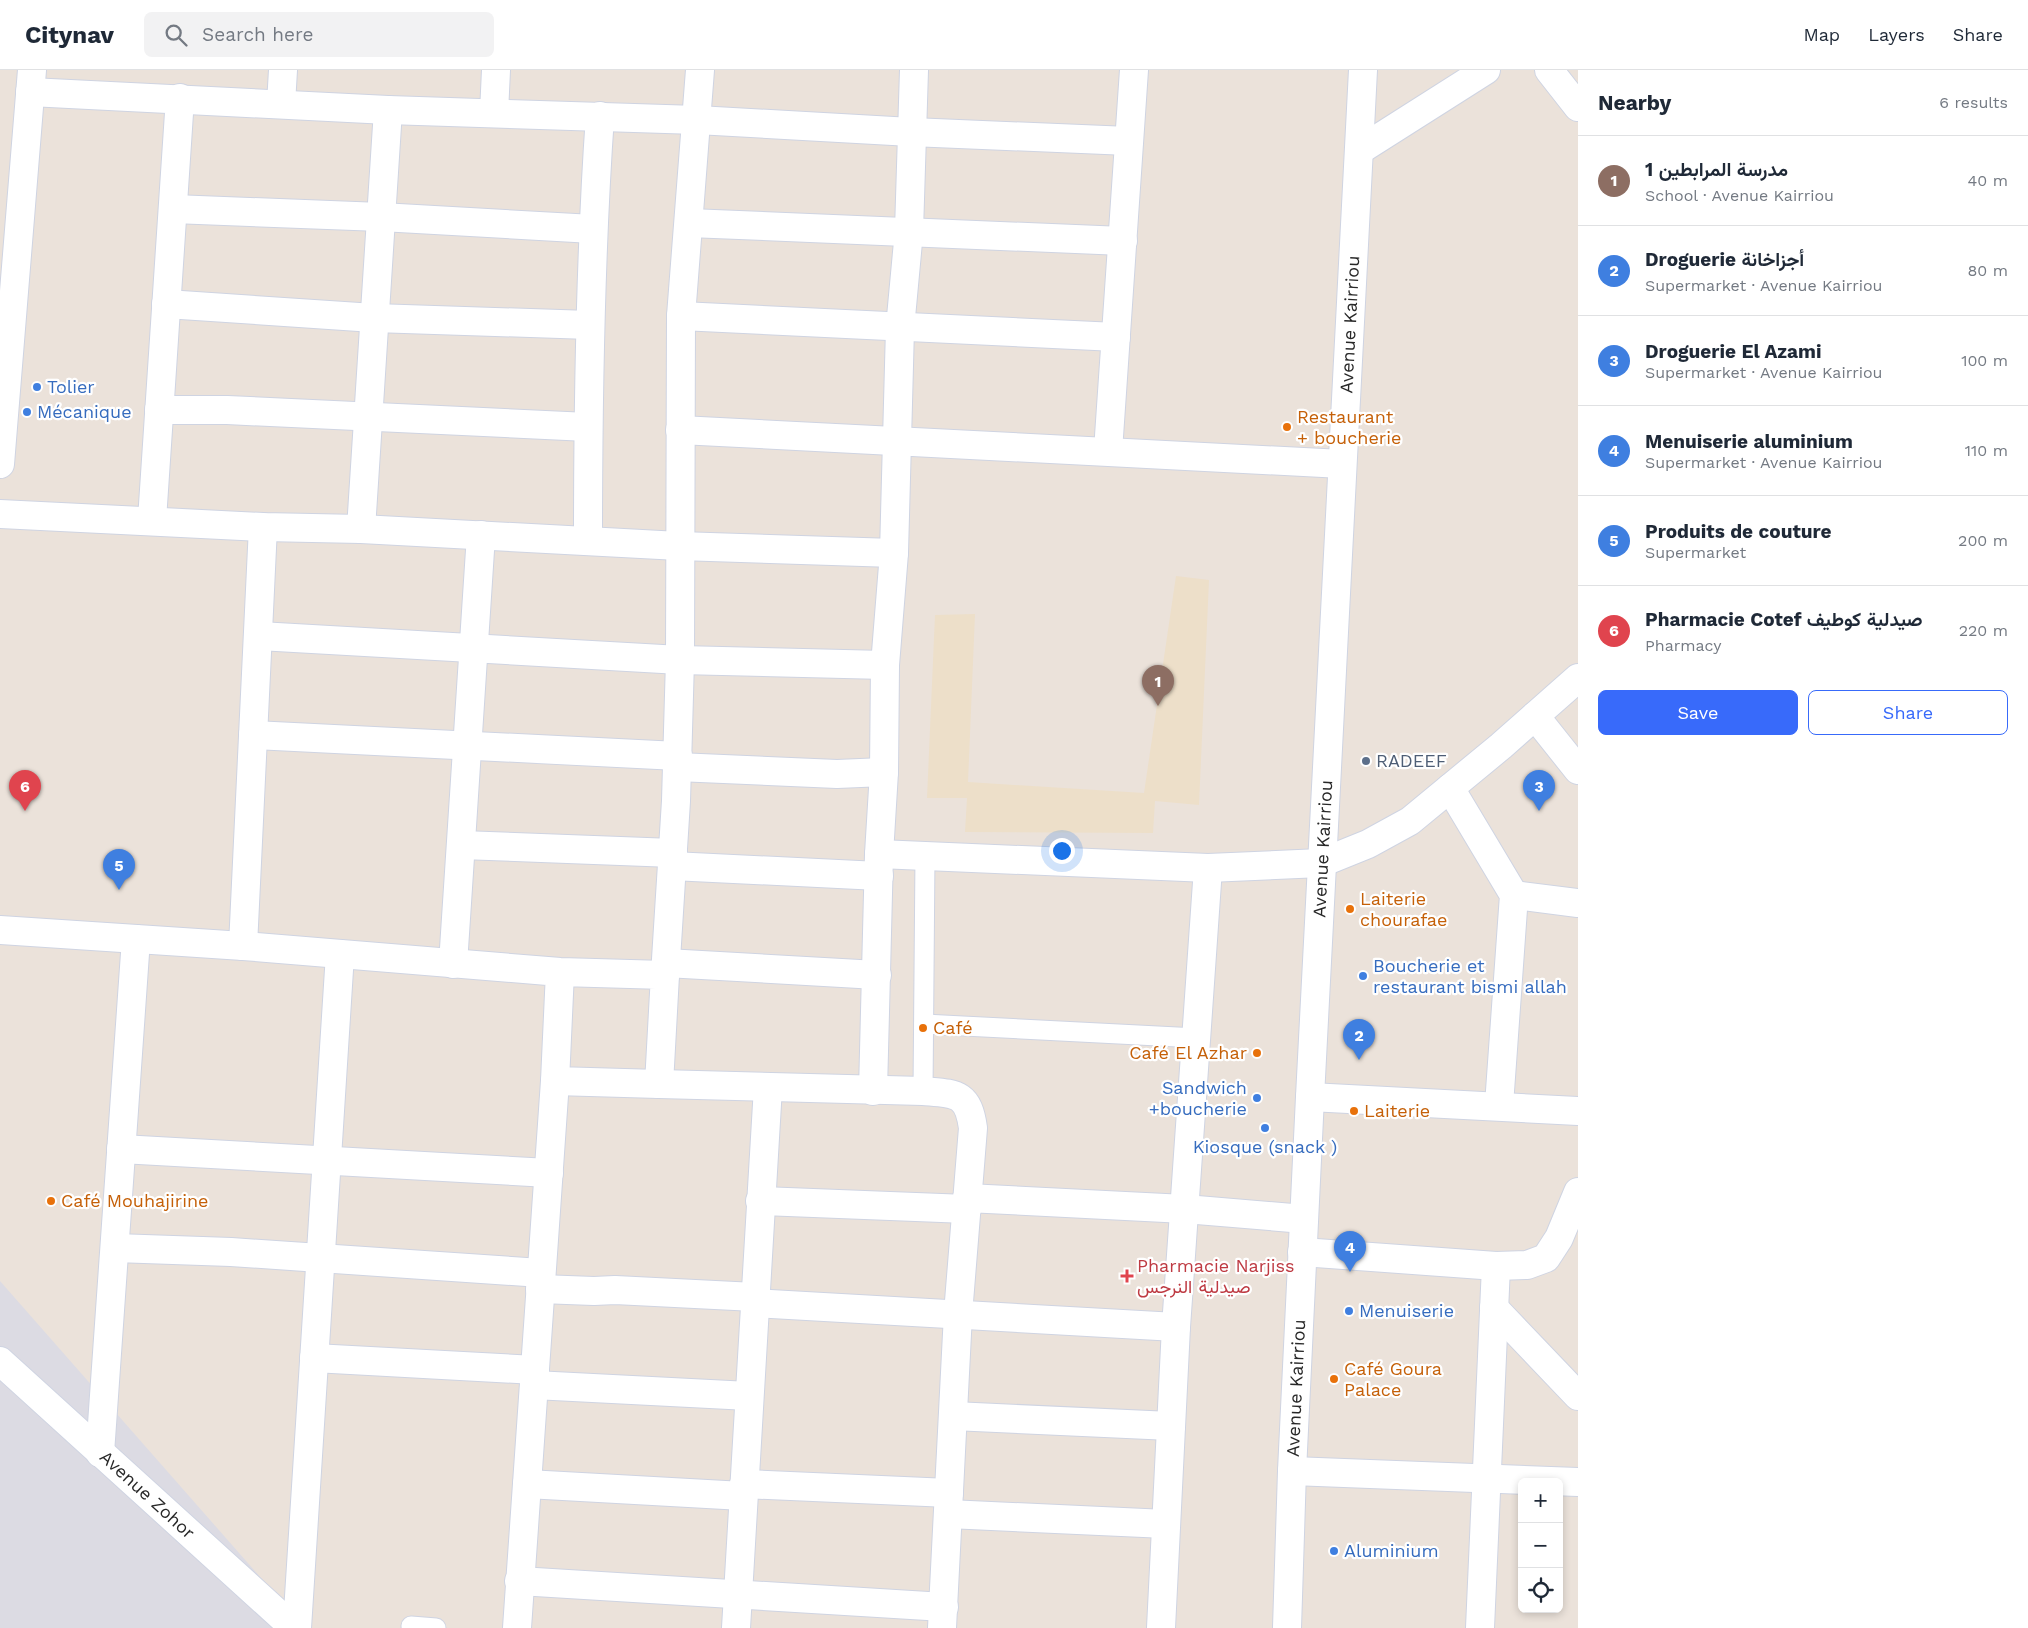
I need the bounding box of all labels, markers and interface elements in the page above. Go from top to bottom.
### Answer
search box [144,12,494,57]
text: Citynav [25,21,114,49]
icon: search [162,21,190,49]
text: Search here [202,23,313,46]
text: Map [1803,24,1840,45]
text: Layers [1868,24,1925,45]
text: Share [1953,24,2003,45]
text: Nearby [1598,90,1671,115]
text: 6 results [1939,93,2008,112]
text: مدرسة المرابطين 1 [1645,158,1788,181]
text: 1 [1611,171,1617,190]
text: 40 m [1968,171,2008,190]
text: School · Avenue Kairriou [1645,186,1834,205]
text: Droguerie أجزاخانة [1645,248,1804,271]
street label: Avenue Kairriou [1335,255,1363,394]
text: 2 [1609,261,1619,280]
text: 80 m [1967,261,2008,280]
text: Supermarket · Avenue Kairriou [1645,276,1882,295]
text: Droguerie El Azami [1645,340,1821,363]
text: 3 [1609,351,1619,370]
text: 100 m [1961,351,2008,370]
text: Supermarket · Avenue Kairriou [1645,363,1882,382]
place label: Tolier [47,376,95,397]
marker: Tolier [31,381,43,393]
place label: Mécanique [37,401,132,422]
marker: Mécanique [21,406,33,418]
place label: Restaurant + boucherie [1297,406,1401,448]
marker: Restaurant + boucherie [1281,421,1293,433]
text: Menuiserie aluminium [1645,430,1853,453]
text: 4 [1609,441,1619,460]
text: 110 m [1965,441,2008,460]
text: Supermarket · Avenue Kairriou [1645,453,1882,472]
text: Produits de couture [1645,520,1832,543]
text: 5 [1609,531,1619,550]
text: 200 m [1958,531,2008,550]
text: Supermarket [1645,543,1746,562]
text: Pharmacie Cotef صيدلية كوطيف [1645,608,1923,631]
text: 6 [1609,621,1619,640]
text: 220 m [1959,621,2008,640]
text: Pharmacy [1645,636,1721,655]
pin: 1 [1142,665,1174,706]
button: Save [1598,690,1798,735]
button: Share [1808,690,2008,735]
place label: RADEEF [1376,750,1447,771]
marker: RADEEF [1360,755,1372,767]
pin: 6 [9,770,41,811]
pin: 3 [1523,770,1555,811]
street label: Avenue Kairriou [1308,779,1336,918]
your location [1049,838,1075,864]
pin: 5 [103,849,135,890]
place label: Laiterie chourafae [1360,888,1447,930]
marker: Laiterie chourafae [1344,903,1356,915]
place label: Boucherie et restaurant bismi allah [1373,955,1567,997]
marker: Boucherie et restaurant bismi allah [1357,970,1369,982]
place label: Café [933,1017,973,1038]
pin: 2 [1343,1019,1375,1060]
marker: Café [917,1022,929,1034]
place label: Café El Azhar [1129,1042,1247,1063]
marker: Café El Azhar [1251,1047,1263,1059]
place label: Sandwich +boucherie [1149,1077,1247,1119]
marker: Sandwich +boucherie [1251,1092,1263,1104]
place label: Laiterie [1364,1100,1430,1121]
marker: Laiterie [1348,1105,1360,1117]
marker: Kiosque (snack ) [1259,1122,1271,1134]
place label: Kiosque (snack ) [1193,1136,1337,1157]
place label: Café Mouhajirine [61,1190,209,1211]
marker: Café Mouhajirine [45,1195,57,1207]
pin: 4 [1334,1231,1366,1272]
place label: Pharmacie Narjiss صيدلية النرجس [1137,1255,1295,1298]
marker: Pharmacie Narjiss صيدلية النرجس [1121,1270,1133,1282]
place label: Menuiserie [1359,1300,1454,1321]
marker: Menuiserie [1343,1305,1355,1317]
street label: Avenue Kairriou [1282,1319,1309,1458]
place label: Café Goura Palace [1344,1358,1442,1400]
marker: Café Goura Palace [1328,1373,1340,1385]
street label: Avenue Zohor [96,1446,199,1543]
map controls [1518,1478,1563,1613]
button: + [1518,1478,1563,1523]
button: − [1518,1523,1563,1568]
place label: Aluminium [1344,1540,1439,1561]
marker: Aluminium [1328,1545,1340,1557]
button: locate [1518,1568,1563,1613]

